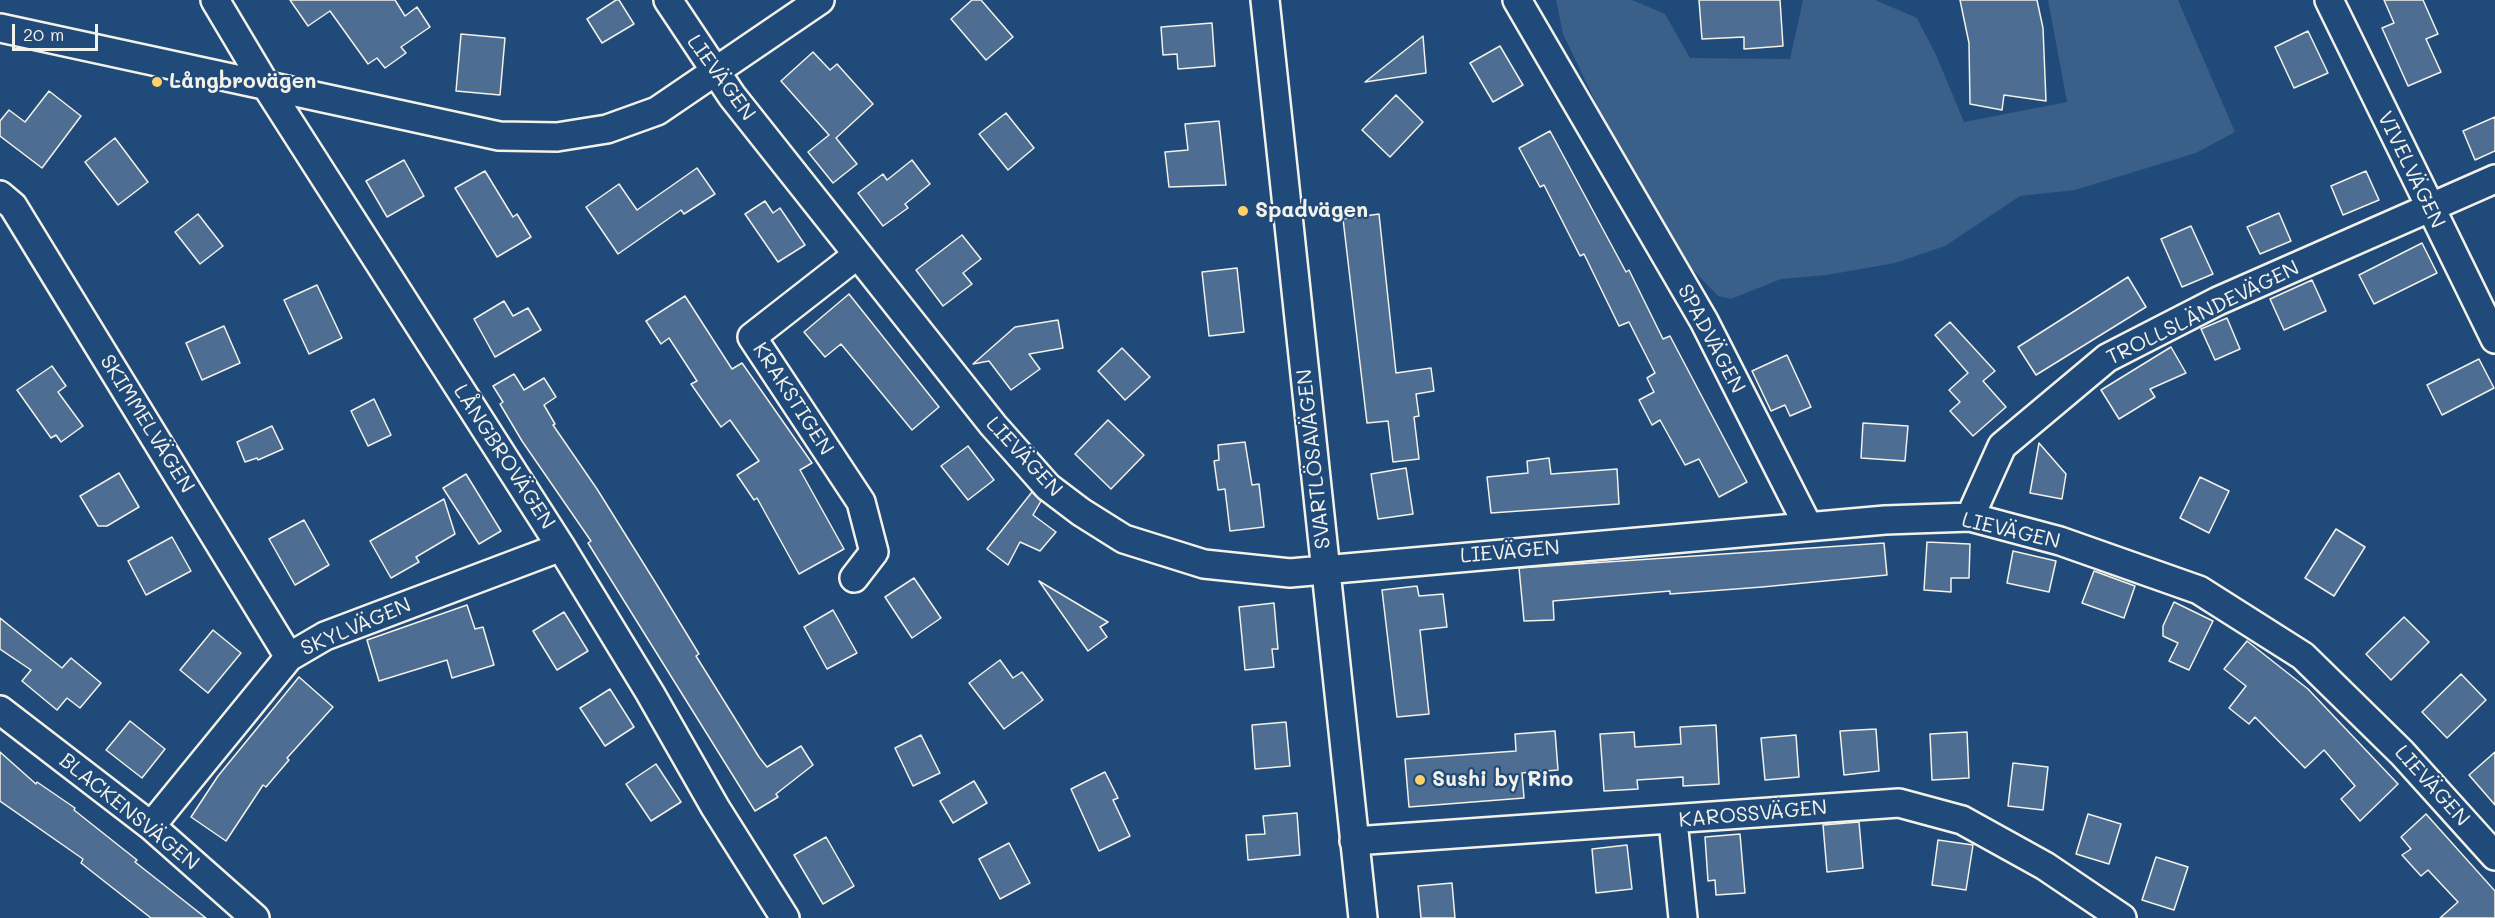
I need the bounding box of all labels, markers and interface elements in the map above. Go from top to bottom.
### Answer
scale bar [15,12,100,50]
text: 20 m [23,22,64,46]
street label: LIEVÄGEN [681,30,761,126]
place label: Långbrovägen [169,69,316,95]
marker: Långbrovägen [150,75,164,89]
street label: VIVELVÄGEN [2372,107,2450,233]
place label: Spadvägen [1255,198,1368,224]
marker: Spadvägen [1236,204,1250,218]
street label: TROLLSLÄNDEVÄGEN [2103,255,2303,371]
street label: SPADVÄGEN [1672,280,1750,398]
street label: KRAKSTIGEN [747,338,839,460]
street label: SKIMMELVÄGEN [94,350,200,498]
street label: SVARTLÖSAVÄGEN [1292,368,1336,550]
street label: LÅNGBROVÄGEN [448,380,560,534]
street label: LIEVÄGEN [981,412,1067,502]
street label: LIEVÄGEN [1959,507,2063,555]
street label: LIEVÄGEN [1459,535,1561,569]
street label: SKYLVÄGEN [297,592,415,662]
street label: LIEVÄGEN [2389,740,2475,832]
street label: BLACKENSVÄGEN [54,748,204,876]
place label: Sushi by Rino [1432,767,1573,793]
marker: Sushi by Rino [1413,773,1427,787]
street label: KAROSSVÄGEN [1678,795,1828,833]

